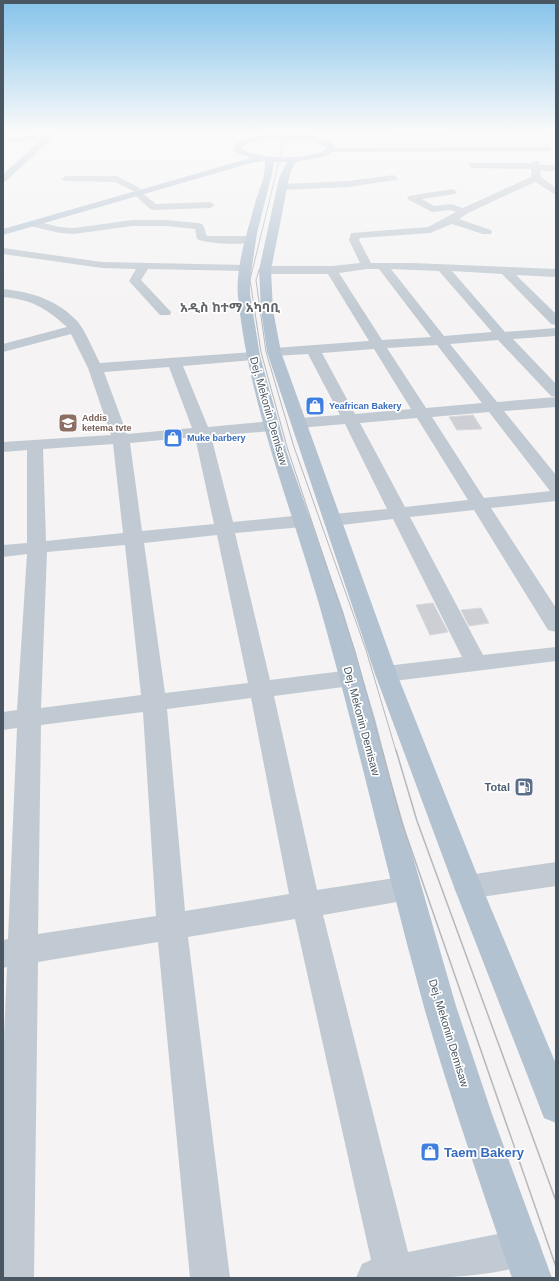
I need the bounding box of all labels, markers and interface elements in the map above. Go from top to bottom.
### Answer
district label: አዲስ ከተማ አካባቢ [180,300,280,315]
street label: Dej. Mekonin Demisaw [248,355,290,467]
shop icon: Yeafrican Bakery [304,395,326,417]
place label: Yeafrican Bakery [329,401,402,411]
school or university icon: Addis ketema tvte [57,412,79,434]
place label: Addis ketema tvte [82,413,132,433]
shop icon: Muke barbery [162,427,184,449]
place label: Muke barbery [187,433,246,443]
street label: Dej. Mekonin Demisaw [342,665,382,777]
fuel station icon: Total [513,776,535,798]
place label: Total [485,781,510,793]
street label: Dej. Mekonin Demisaw [427,977,471,1089]
shop icon: Taem Bakery [419,1141,441,1163]
place label: Taem Bakery [444,1145,525,1160]

